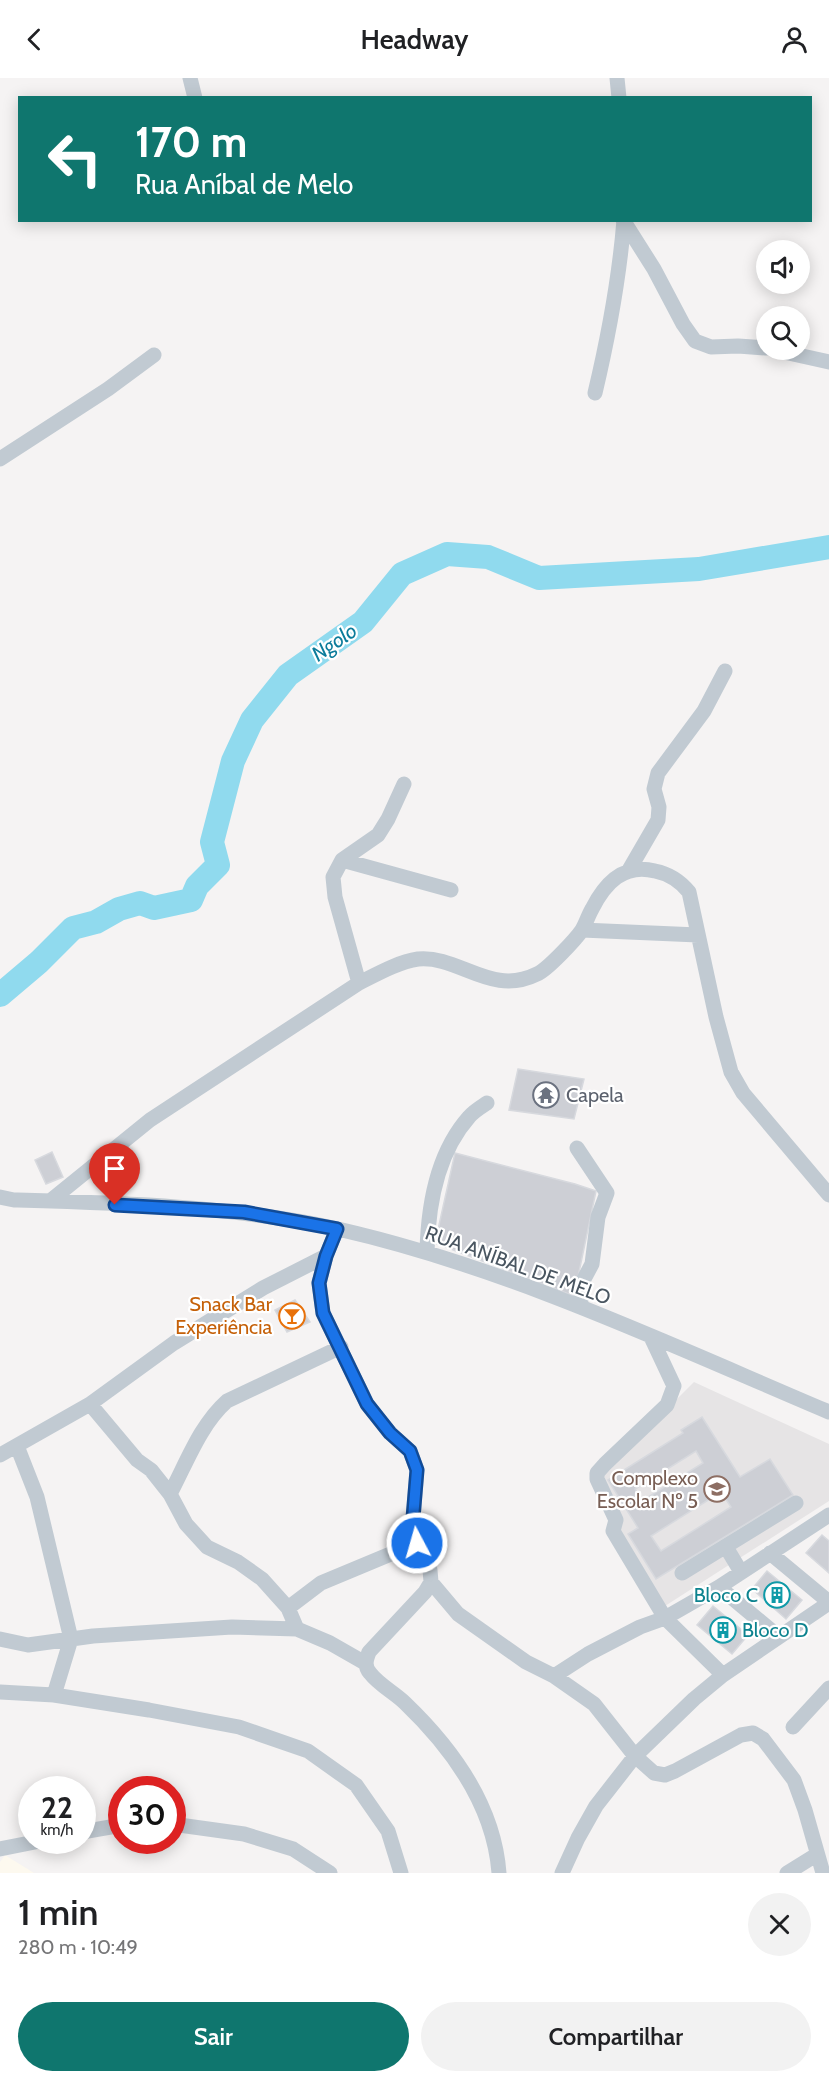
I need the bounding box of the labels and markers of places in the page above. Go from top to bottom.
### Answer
temple icon: Capela [531,1080,561,1110]
place label: Capela [566,1083,624,1107]
pin [89,1143,140,1205]
place label: Snack Bar Experiência [175,1292,273,1339]
bar icon: Snack Bar Experiência [277,1301,307,1331]
place label: Complexo Escolar Nº 5 [597,1466,698,1513]
school or university icon: Complexo Escolar Nº 5 [702,1474,732,1504]
building icon: Bloco C [762,1580,792,1610]
place label: Bloco C [694,1583,758,1607]
building icon: Bloco D [708,1615,738,1645]
place label: Bloco D [742,1618,808,1642]

